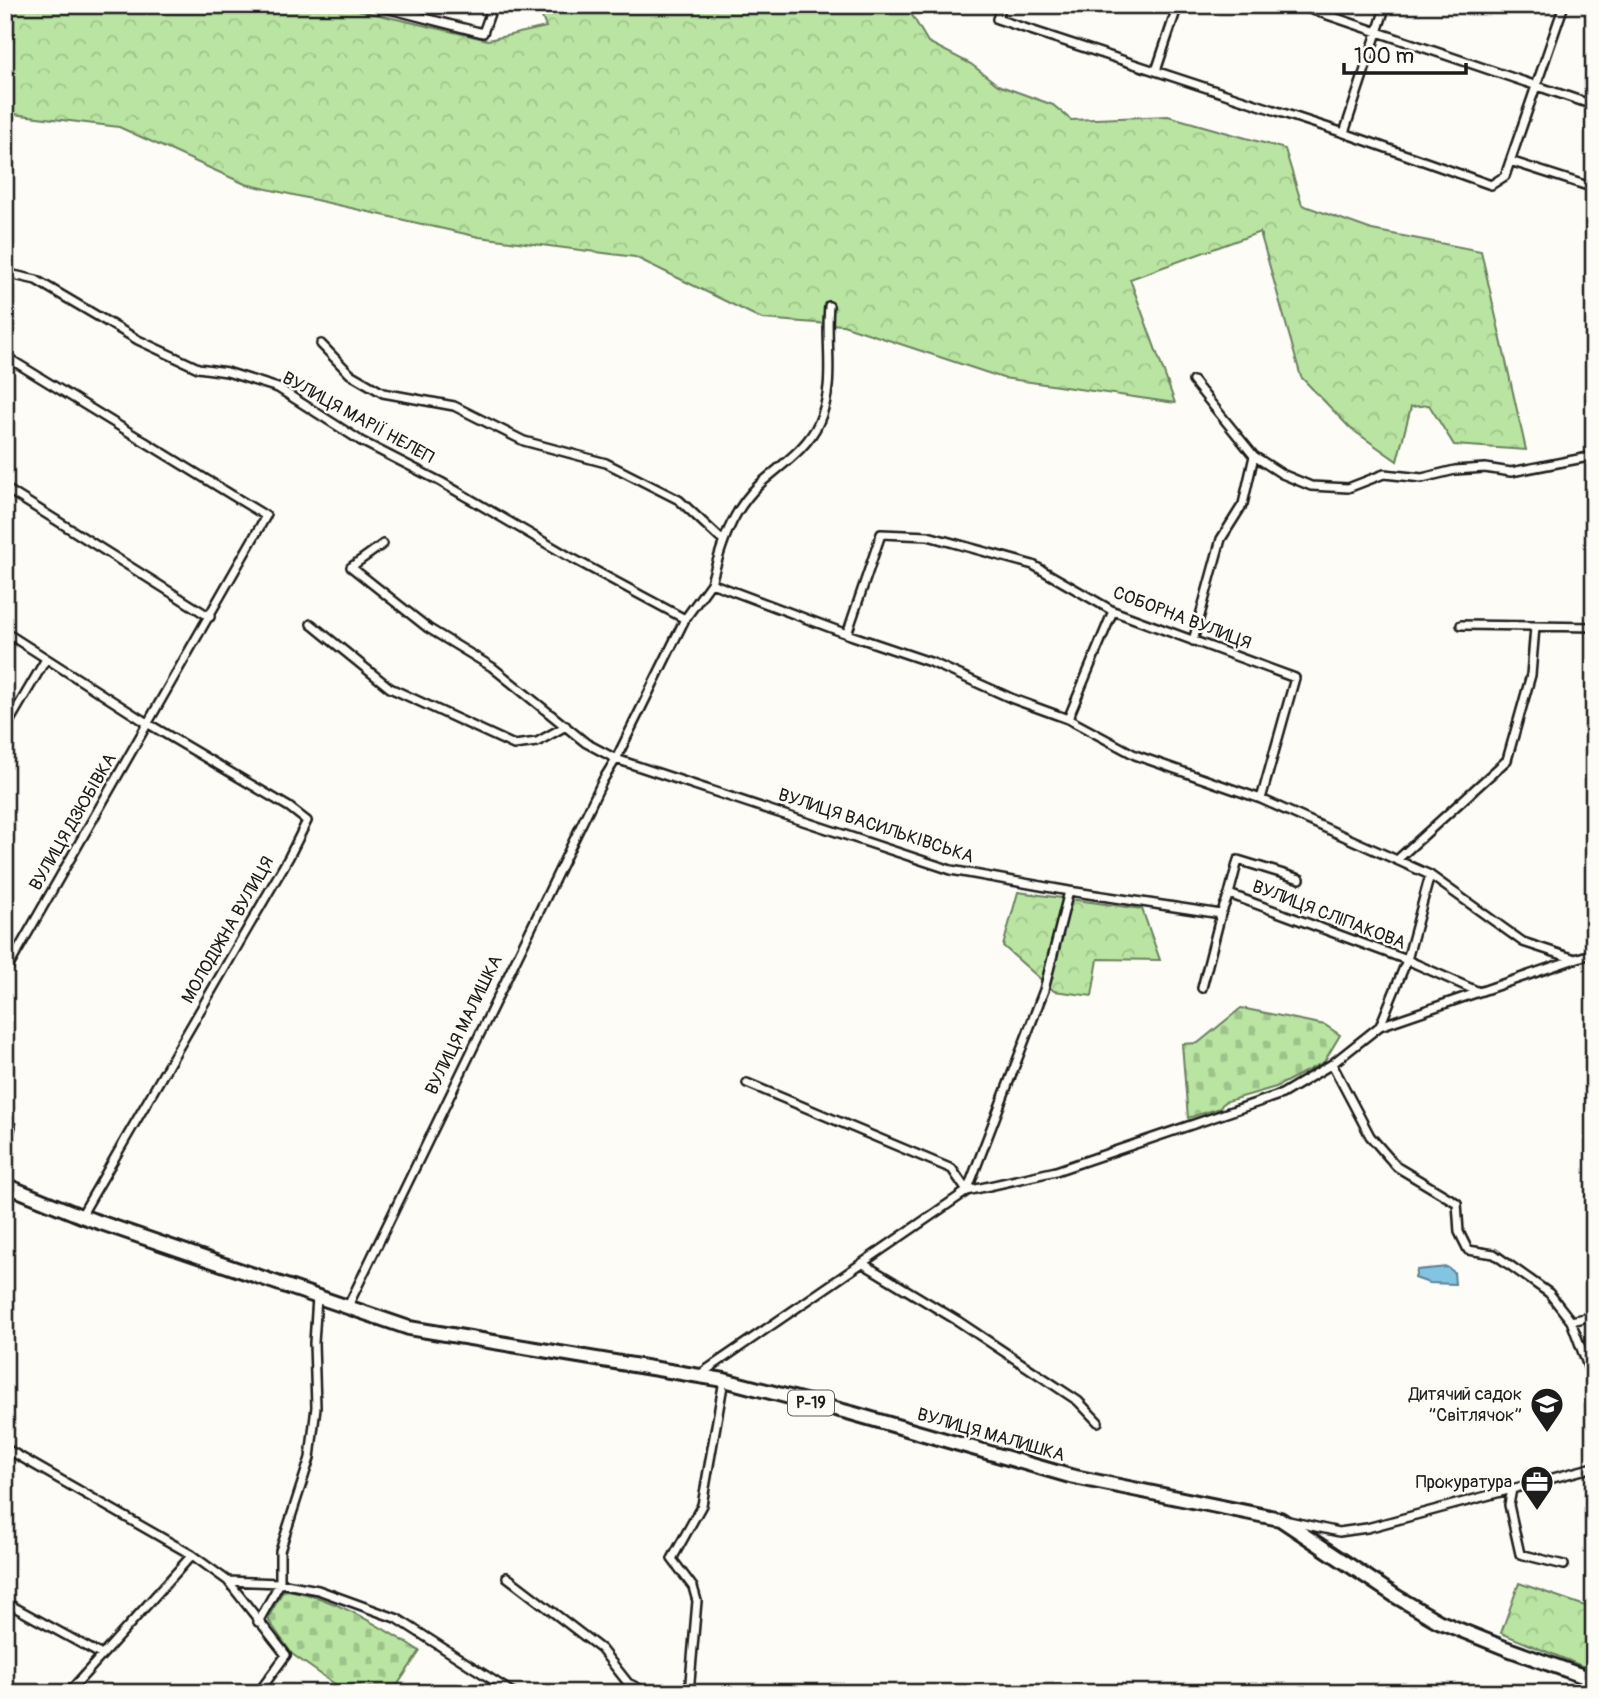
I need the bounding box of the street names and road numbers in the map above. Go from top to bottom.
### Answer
street label: ВУЛИЦЯ МАРІЇ НЕЛЕП [278,367,438,469]
street label: СОБОРНА ВУЛИЦЯ [1110,581,1254,655]
street label: ВУЛИЦЯ ДЗЮБІВКА [24,749,122,895]
street label: ВУЛИЦЯ ВАСИЛЬКІВСЬКА [775,783,977,869]
street label: МОЛОДІЖНА ВУЛИЦЯ [177,852,279,1008]
street label: ВУЛИЦЯ СЛІПАКОВА [1249,875,1409,955]
street label: ВУЛИЦЯ МАЛИШКА [420,951,508,1099]
road number: Р-19 [788,1390,834,1415]
street label: ВУЛИЦЯ МАЛИШКА [914,1403,1068,1467]

